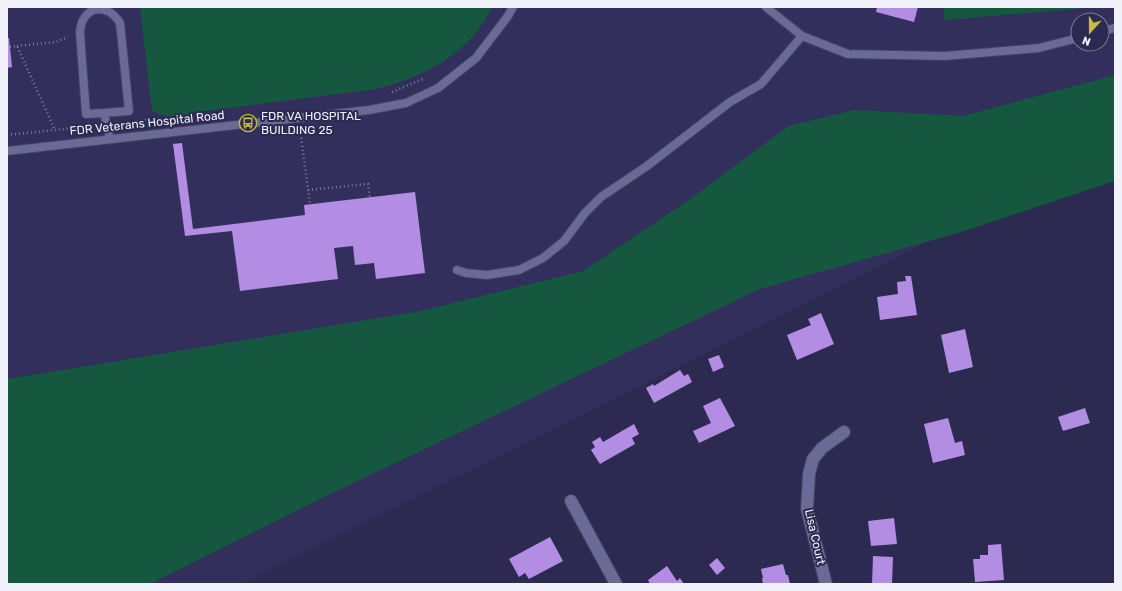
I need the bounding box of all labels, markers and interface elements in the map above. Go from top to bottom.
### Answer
north arrow [1070,12,1110,52]
text: N [1080,33,1093,48]
street label: FDR Veterans Hospital Road [69,108,225,138]
place label: FDR VA HOSPITAL BUILDING 25 [261,109,361,137]
bus stop icon: FDR VA HOSPITAL BUILDING 25 [238,113,258,133]
street label: Lisa Court [802,508,828,566]

